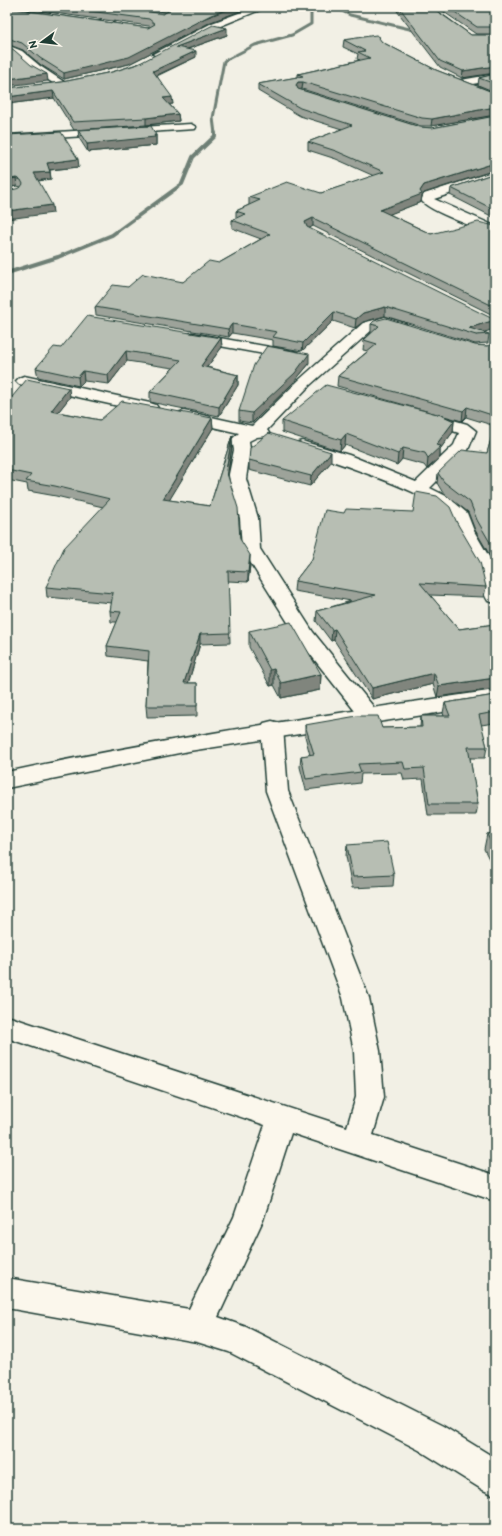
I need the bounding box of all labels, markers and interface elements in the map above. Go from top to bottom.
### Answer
north arrow [22,22,62,62]
text: N [26,39,40,50]

